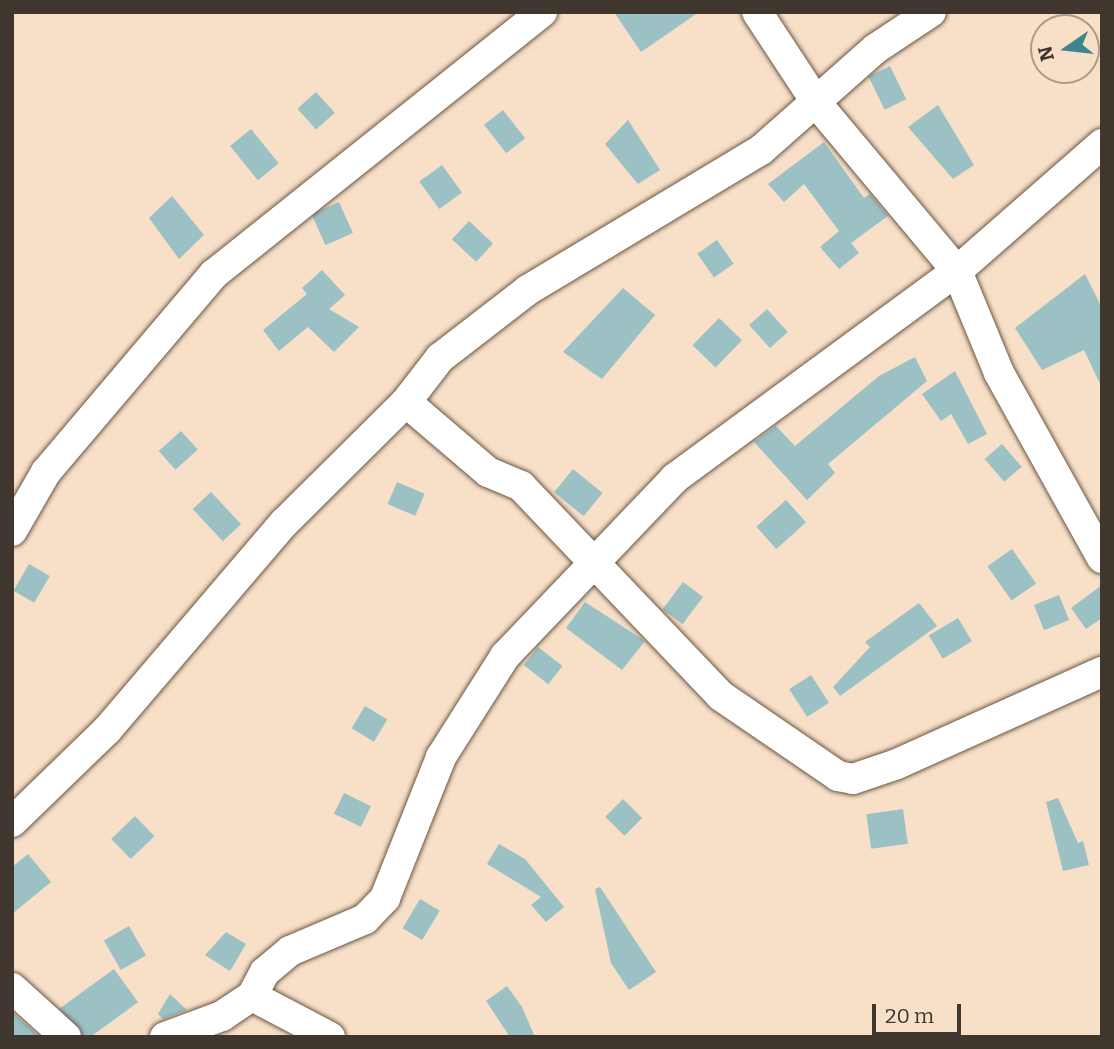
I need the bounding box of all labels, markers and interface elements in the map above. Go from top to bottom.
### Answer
north arrow [1030,14,1100,84]
text: N [1033,44,1059,64]
scale bar [876,990,965,1034]
text: 20 m [885,1003,934,1029]

